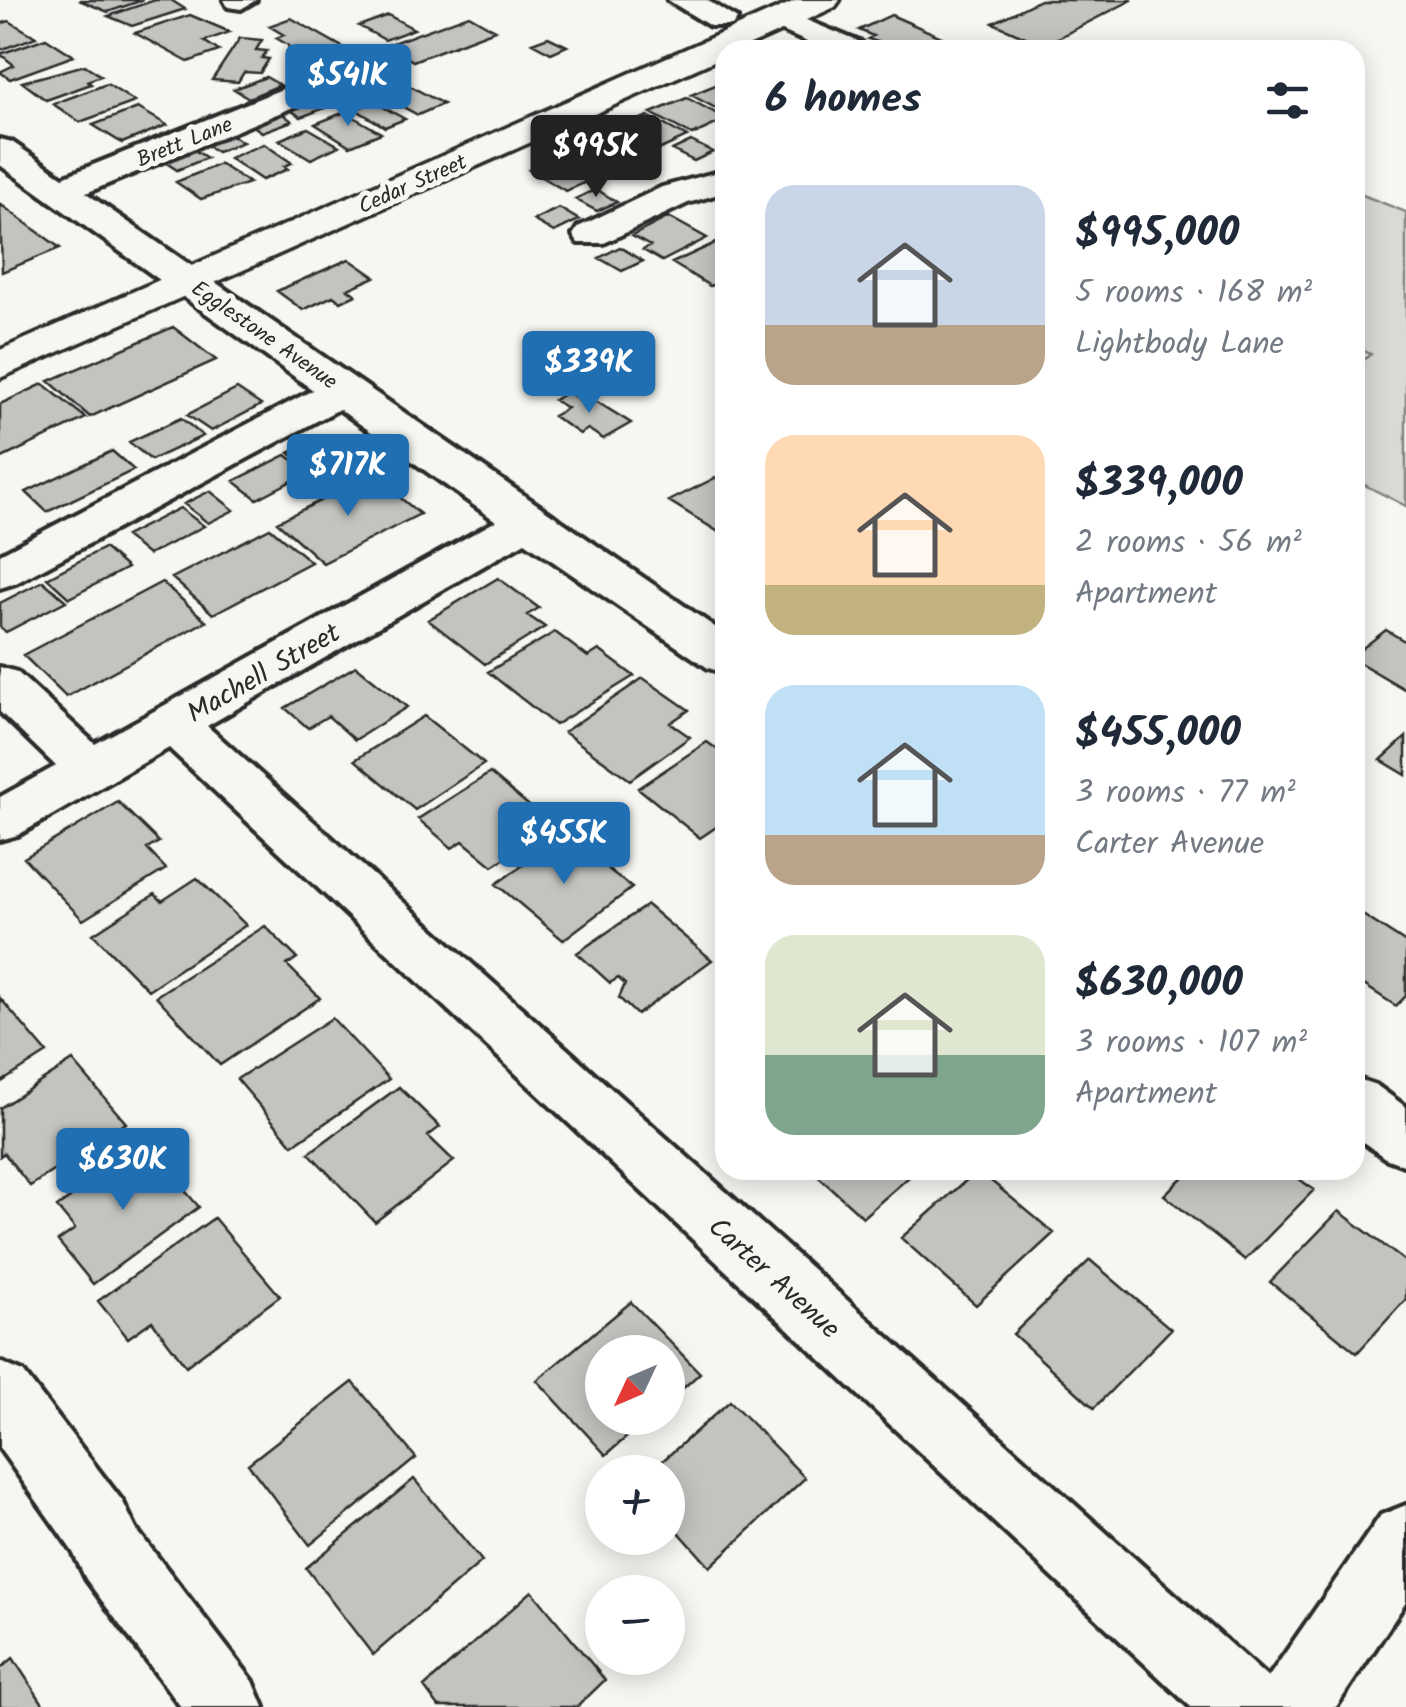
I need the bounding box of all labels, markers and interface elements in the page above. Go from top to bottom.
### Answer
pin: $541K [278,44,418,129]
text: $541K [307,51,389,102]
text: 6 homes [765,67,921,134]
icon: filters [1260,73,1315,128]
street label: Brett Lane [132,108,238,178]
pin: $995K [526,115,666,200]
text: $995K [553,122,639,173]
street label: Cedar Street [353,145,474,225]
text: $995,000 [1075,201,1239,268]
icon: home [845,225,965,345]
text: 5 rooms · 168 m² [1075,268,1312,319]
street label: Egglestone Avenue [183,272,344,400]
text: Lightbody Lane [1075,319,1284,370]
pin: $339K [519,331,659,416]
text: $339K [544,338,634,389]
pin: $717K [278,434,418,519]
text: $717K [309,441,387,492]
text: $339,000 [1075,451,1243,518]
icon: home [845,475,965,595]
text: 2 rooms · 56 m² [1075,518,1302,569]
text: Apartment [1075,569,1217,620]
street label: Machell Street [179,611,351,736]
text: $455,000 [1075,701,1241,768]
icon: home [845,725,965,845]
text: 3 rooms · 77 m² [1075,768,1296,819]
pin: $455K [494,802,634,887]
text: $455K [520,809,608,860]
text: Carter Avenue [1075,819,1264,870]
text: $630,000 [1075,951,1243,1018]
icon: home [845,975,965,1095]
text: 3 rooms · 107 m² [1075,1018,1307,1069]
text: Apartment [1075,1069,1217,1120]
pin: $630K [53,1128,193,1213]
text: $630K [78,1135,168,1186]
street label: Carter Avenue [697,1207,850,1351]
north arrow [585,1335,685,1435]
map controls [585,1335,685,1675]
button: + [585,1455,685,1555]
button: − [585,1575,685,1675]

